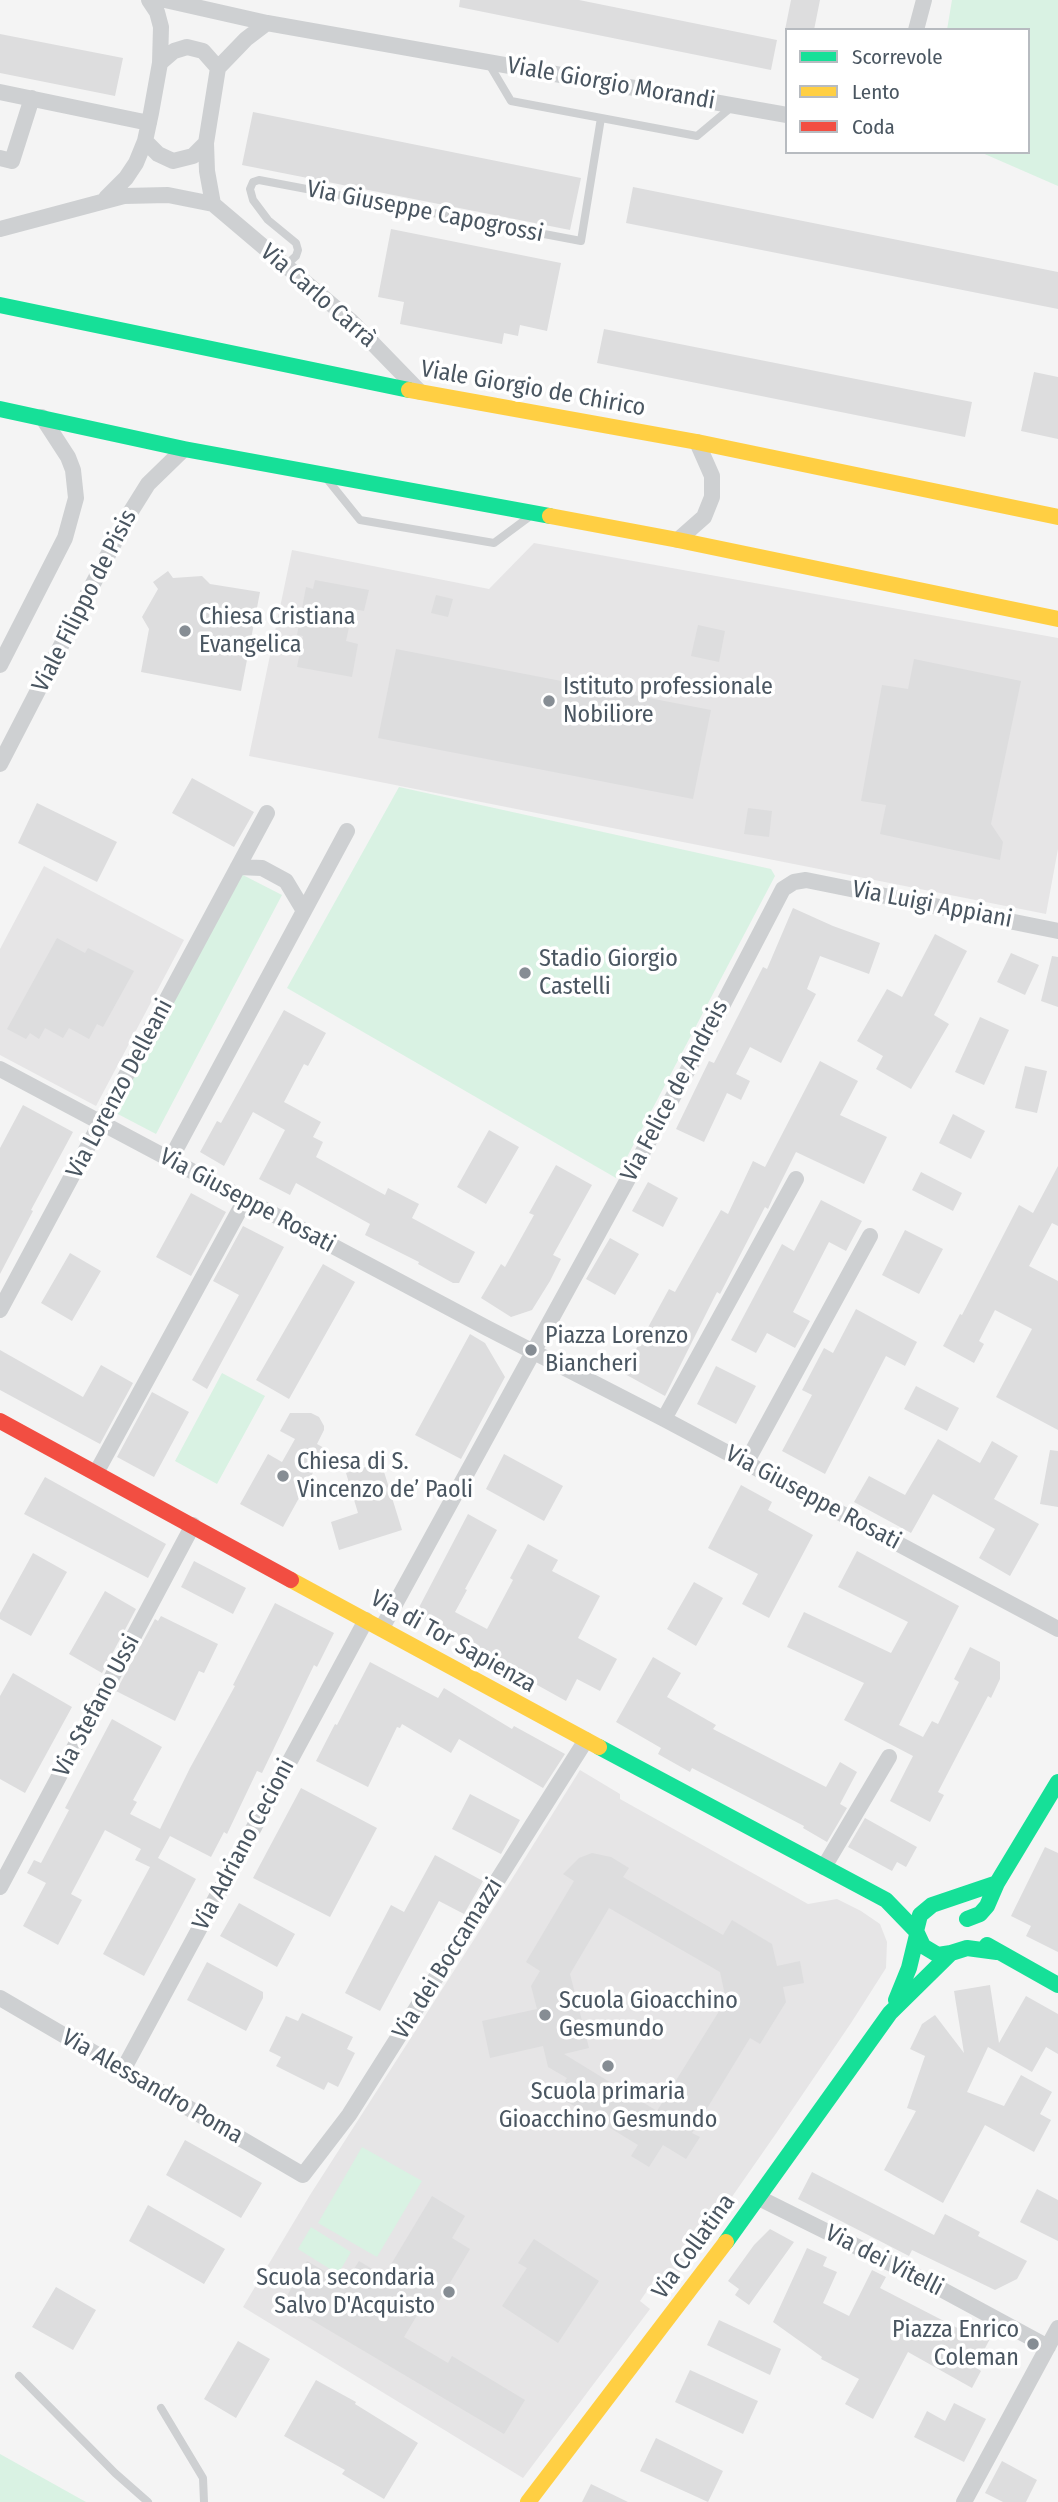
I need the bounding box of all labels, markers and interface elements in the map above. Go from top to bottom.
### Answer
legend [785,28,1030,154]
text: Scorrevole [852,44,943,70]
street label: Viale Giorgio Morandi [505,52,717,116]
text: Lento [852,79,900,105]
text: Coda [852,114,895,140]
street label: Via Giuseppe Capogrossi [304,175,546,249]
street label: Via Carlo Carrà [254,238,382,354]
street label: Viale Giorgio de Chirico [419,355,647,423]
street label: Viale Filippo de Pisis [27,505,143,697]
place label: Chiesa Cristiana Evangelica [199,603,356,659]
marker: Chiesa Cristiana Evangelica [177,623,193,639]
place label: Istituto professionale Nobiliore [563,673,773,729]
marker: Istituto professionale Nobiliore [541,693,557,709]
street label: Via Luigi Appiani [850,875,1014,935]
place label: Stadio Giorgio Castelli [539,945,678,1001]
marker: Stadio Giorgio Castelli [517,965,533,981]
street label: Via Lorenzo Delleani [61,995,179,1183]
street label: Via Felice de Andreis [615,995,735,1187]
street label: Via Giuseppe Rosati [154,1143,340,1259]
place label: Piazza Lorenzo Biancheri [545,1322,688,1378]
marker: Piazza Lorenzo Biancheri [523,1342,539,1358]
street label: Via Giuseppe Rosati [720,1440,906,1556]
place label: Chiesa di S. Vincenzo de’ Paoli [297,1448,473,1504]
marker: Chiesa di S. Vincenzo de’ Paoli [275,1468,291,1484]
street label: Via di Tor Sapienza [365,1585,541,1699]
street label: Via Stefano Ussi [47,1630,147,1782]
street label: Via Adriano Cecioni [187,1755,301,1935]
street label: Via dei Boccamazzi [387,1873,509,2045]
place label: Scuola Gioacchino Gesmundo [559,1987,738,2043]
marker: Scuola Gioacchino Gesmundo [537,2007,553,2023]
street label: Via Alessandro Poma [56,2023,248,2151]
marker: Scuola primaria Gioacchino Gesmundo [600,2058,616,2074]
place label: Scuola primaria Gioacchino Gesmundo [499,2078,717,2134]
street label: Via Collatina [646,2189,742,2305]
street label: Via dei Vitelli [820,2219,948,2303]
place label: Scuola secondaria Salvo D'Acquisto [256,2264,435,2320]
marker: Scuola secondaria Salvo D'Acquisto [441,2284,457,2300]
place label: Piazza Enrico Coleman [892,2316,1019,2372]
marker: Piazza Enrico Coleman [1025,2336,1041,2352]

